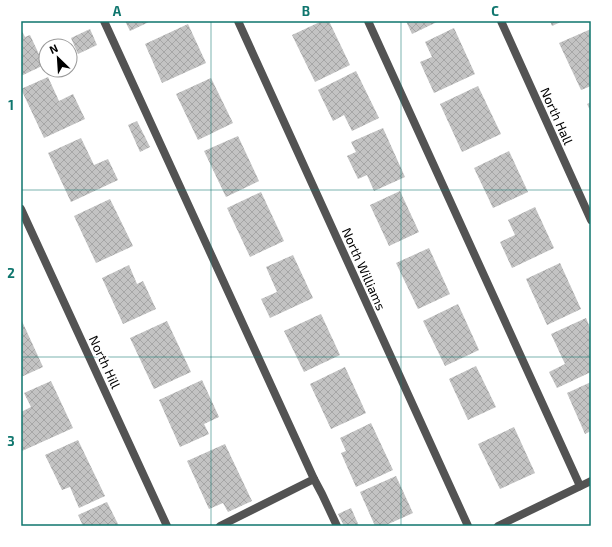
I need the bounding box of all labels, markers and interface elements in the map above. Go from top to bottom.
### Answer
text: A [113,3,122,19]
text: B [302,3,310,19]
text: C [491,3,499,19]
north arrow [38,38,78,78]
text: N [47,41,60,56]
street label: North Hall [537,85,577,147]
text: 1 [8,97,14,113]
street label: North Williams [339,225,389,313]
text: 2 [7,265,15,281]
street label: North Hill [86,333,124,391]
text: 3 [7,433,15,449]

